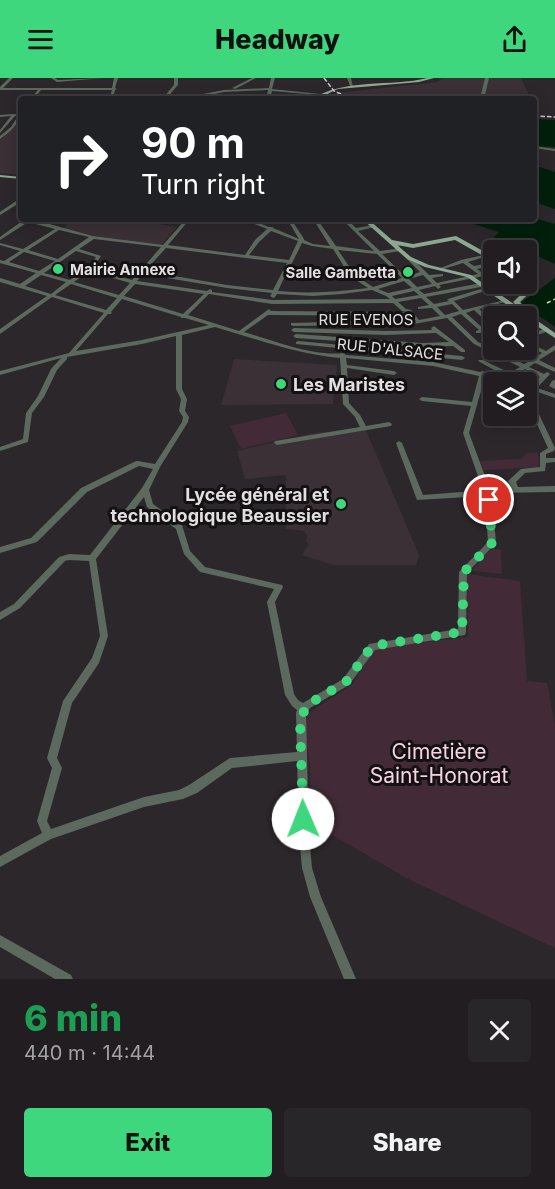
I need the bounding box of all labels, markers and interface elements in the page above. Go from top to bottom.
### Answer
icon: menu [24,23,57,56]
text: Headway [215,23,340,56]
icon: share [498,23,531,56]
text: 90 m [141,117,245,168]
icon: right [42,120,120,198]
text: Turn right [141,168,265,201]
map controls [483,240,537,426]
button: sound [483,240,537,294]
place label: Mairie Annexe [70,260,175,279]
marker: Mairie Annexe [51,262,65,276]
place label: Salle Gambetta [286,263,396,282]
marker: Salle Gambetta [401,265,415,279]
button: search [483,306,537,360]
street label: RUE EVENOS [319,310,413,329]
street label: RUE D'ALSACE [336,334,444,364]
button: layers [483,372,537,426]
place label: Les Maristes [293,374,405,395]
marker: Les Maristes [274,377,288,391]
pin [463,474,514,525]
icon: arrive [472,483,505,516]
place label: Lycée général et technologique Beaussier [111,484,329,526]
marker: Lycée général et technologique Beaussier [334,497,348,511]
park label: Cimetière Saint-Honorat [370,739,508,788]
position arrow [271,787,335,851]
text: 6 min [24,996,122,1040]
button: close [468,999,531,1062]
text: 440 m · 14:44 [24,1041,155,1065]
button: Exit [24,1108,272,1177]
button: Share [284,1108,531,1177]

